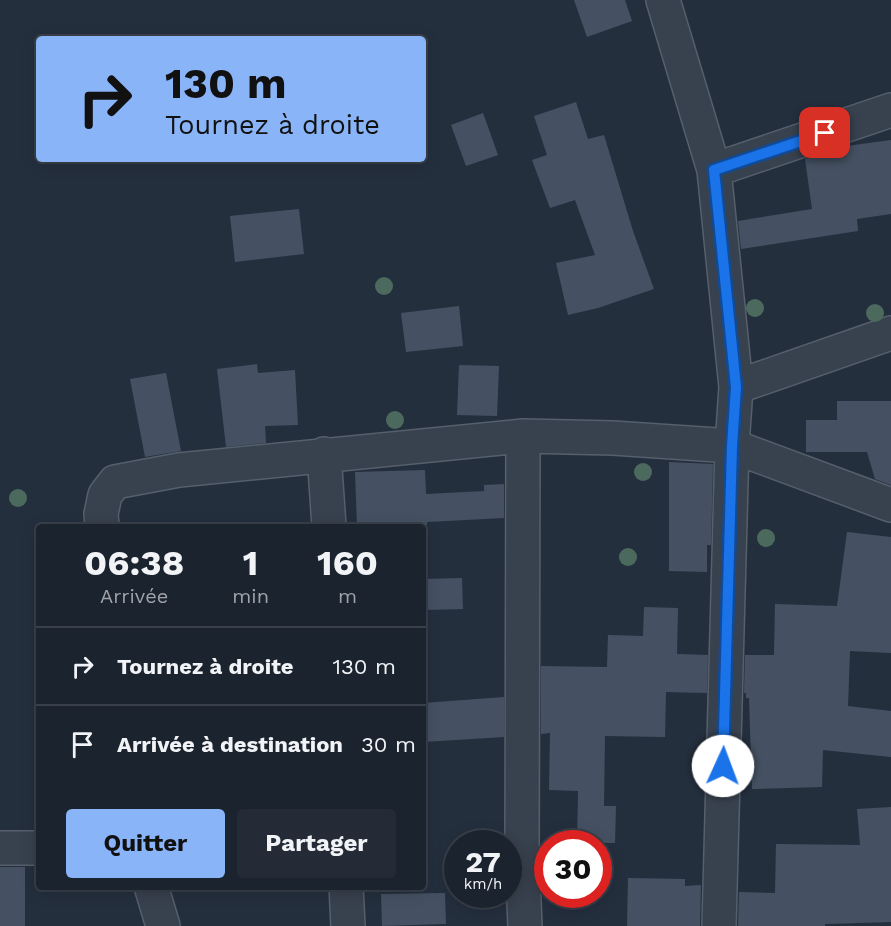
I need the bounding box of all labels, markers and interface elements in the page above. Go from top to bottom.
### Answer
text: 130 m [165,59,287,108]
icon: right [66,60,144,138]
pin [799,107,850,158]
text: Tournez à droite [165,109,380,141]
icon: arrive [808,116,841,149]
text: 06:38 [84,542,184,584]
text: 1 [243,542,258,584]
text: 160 [317,542,378,584]
text: Arrivée [100,584,168,608]
text: min [232,584,269,608]
text: m [338,584,357,608]
icon: right [66,650,99,683]
text: Tournez à droite [117,654,294,679]
text: 130 m [332,654,396,679]
icon: arrive [66,728,99,761]
text: Arrivée à destination [117,732,343,757]
text: 30 m [361,732,416,757]
position arrow [691,734,755,798]
button: Quitter [66,809,225,878]
button: Partager [237,809,396,878]
speed limit sign: 30 [534,830,612,908]
text: 27 [465,844,501,879]
text: km/h [464,875,502,893]

